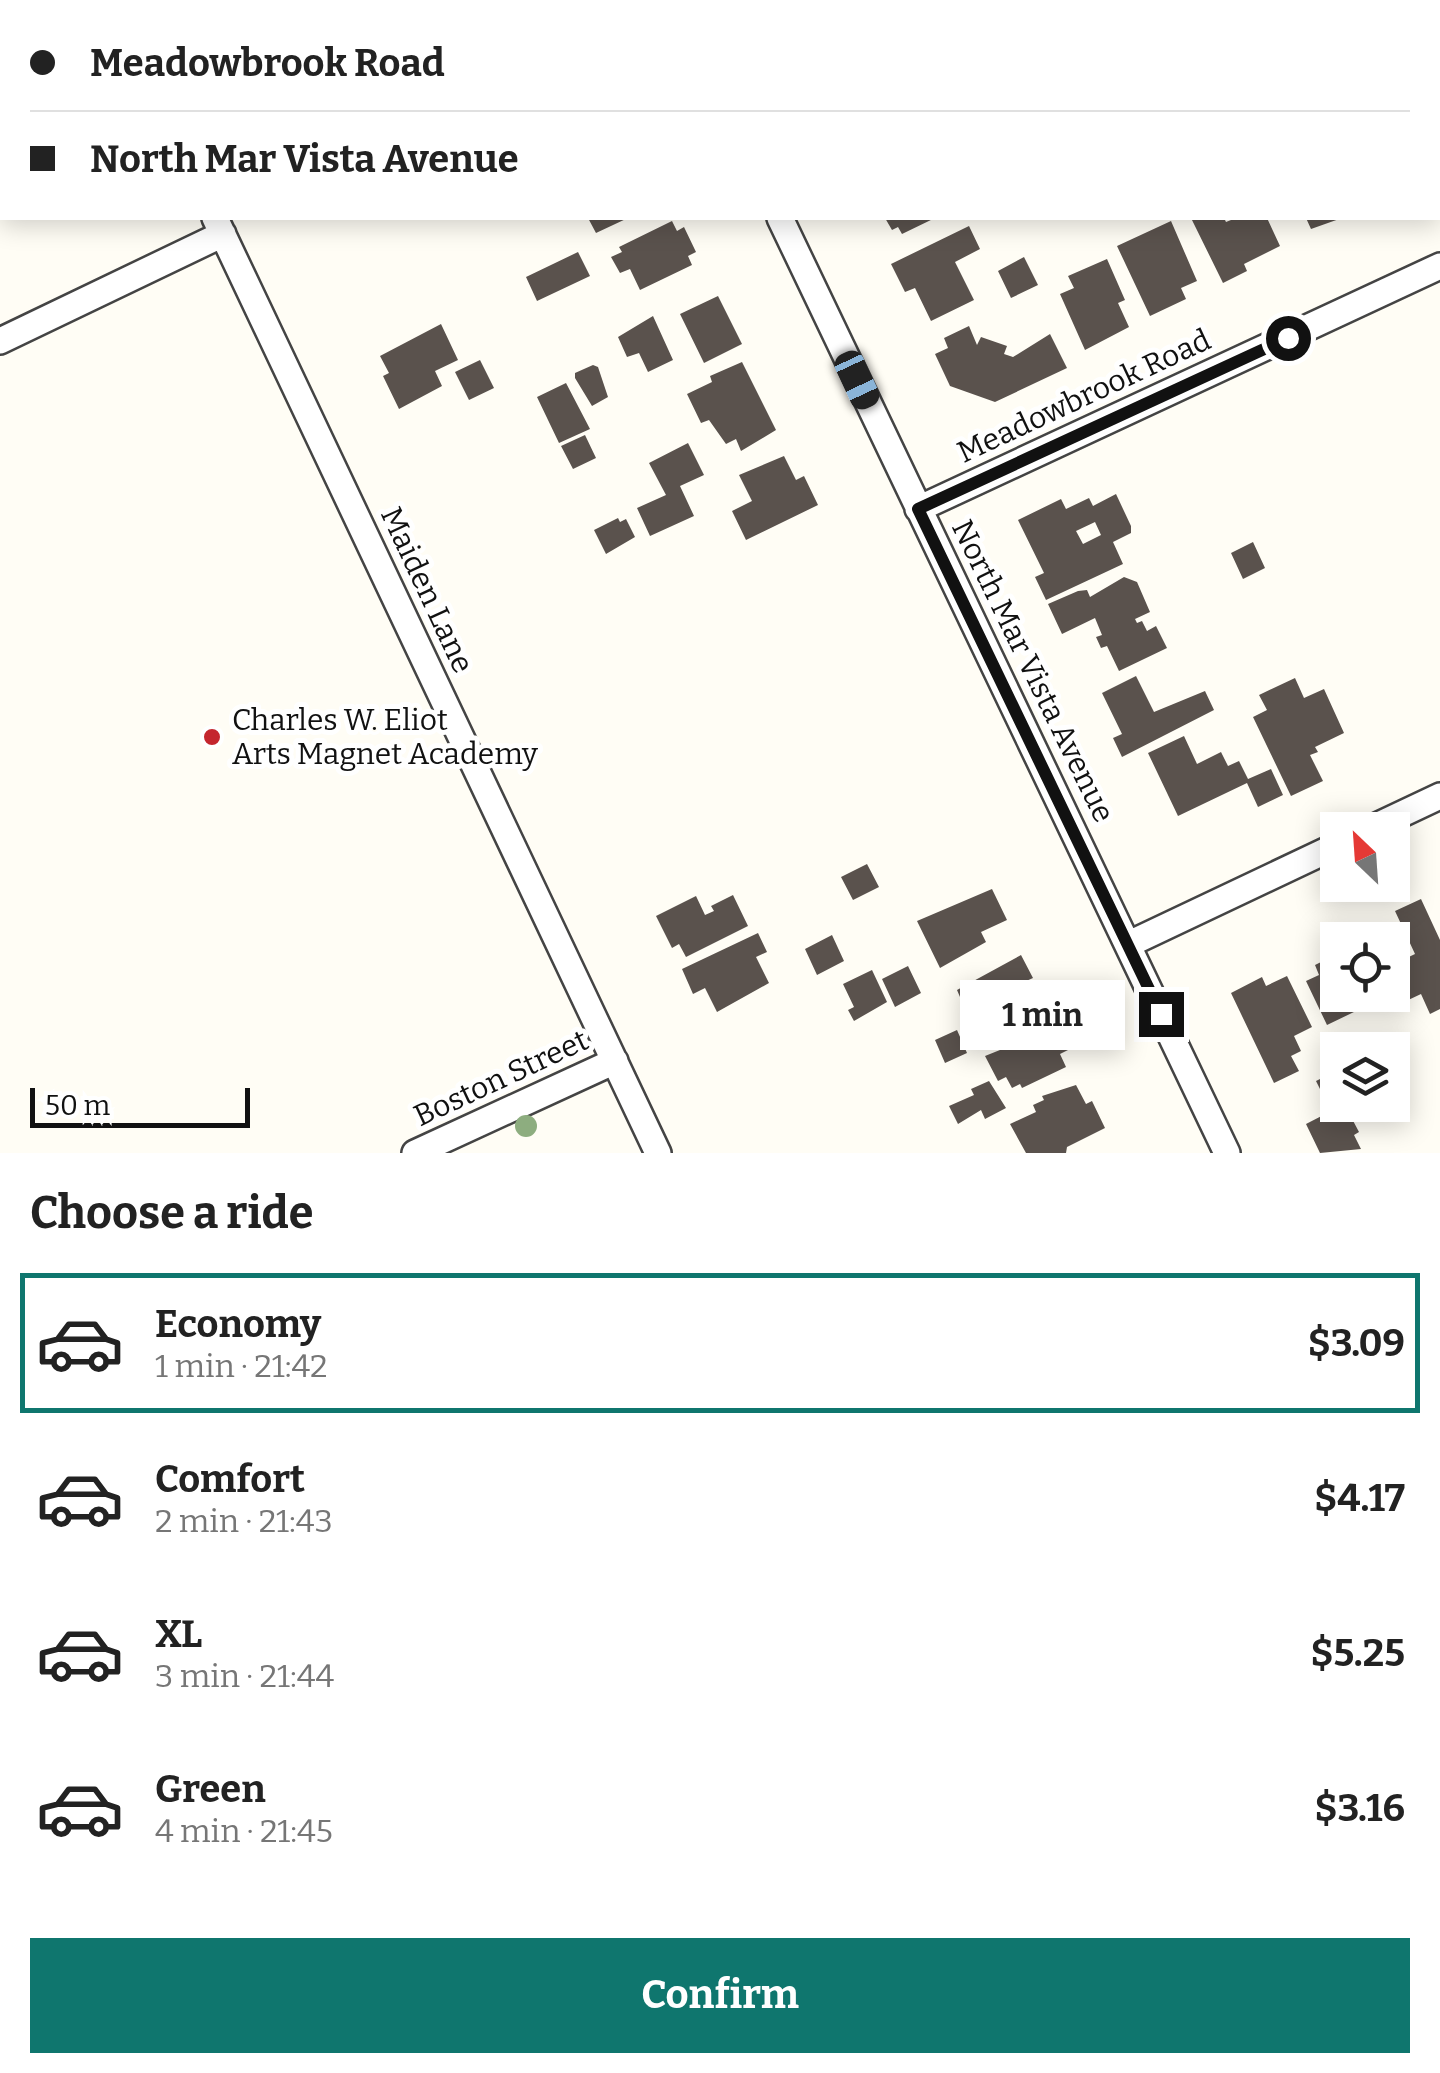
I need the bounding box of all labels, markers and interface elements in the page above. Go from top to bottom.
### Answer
text: Meadowbrook Road [90,40,445,86]
text: North Mar Vista Avenue [90,136,519,182]
route start [1266,316,1311,361]
street label: Meadowbrook Road [952,321,1217,470]
car [831,346,883,414]
street label: Maiden Lane [373,501,481,679]
street label: North Mar Vista Avenue [944,514,1122,828]
place label: Charles W. Eliot Arts Magnet Academy [232,702,538,772]
marker: Charles W. Eliot Arts Magnet Academy [201,726,223,748]
north arrow [1320,812,1410,902]
map controls [1320,812,1410,1122]
button: locate [1320,922,1410,1012]
callout: 1 min [961,979,1126,1049]
route end [1139,992,1184,1037]
text: 1 min [1002,996,1083,1034]
street label: Boston Street [408,1022,594,1134]
button: layers [1320,1032,1410,1122]
scale bar [30,1083,250,1128]
text: 50 m [45,1089,110,1122]
text: Choose a ride [30,1186,313,1240]
icon: car [35,1298,125,1388]
text: Economy [155,1301,321,1347]
text: $3.09 [1308,1320,1405,1366]
text: 1 min · 21:42 [155,1347,328,1385]
icon: car [35,1453,125,1543]
text: Comfort [155,1456,305,1502]
text: $4.17 [1314,1475,1405,1521]
text: 2 min · 21:43 [155,1502,333,1540]
icon: car [35,1608,125,1698]
text: XL [155,1611,202,1657]
text: $5.25 [1311,1630,1405,1676]
text: 3 min · 21:44 [155,1657,334,1695]
icon: car [35,1763,125,1853]
text: Green [155,1766,266,1812]
text: $3.16 [1315,1785,1405,1831]
text: 4 min · 21:45 [155,1812,333,1850]
button: Confirm [30,1938,1410,2053]

